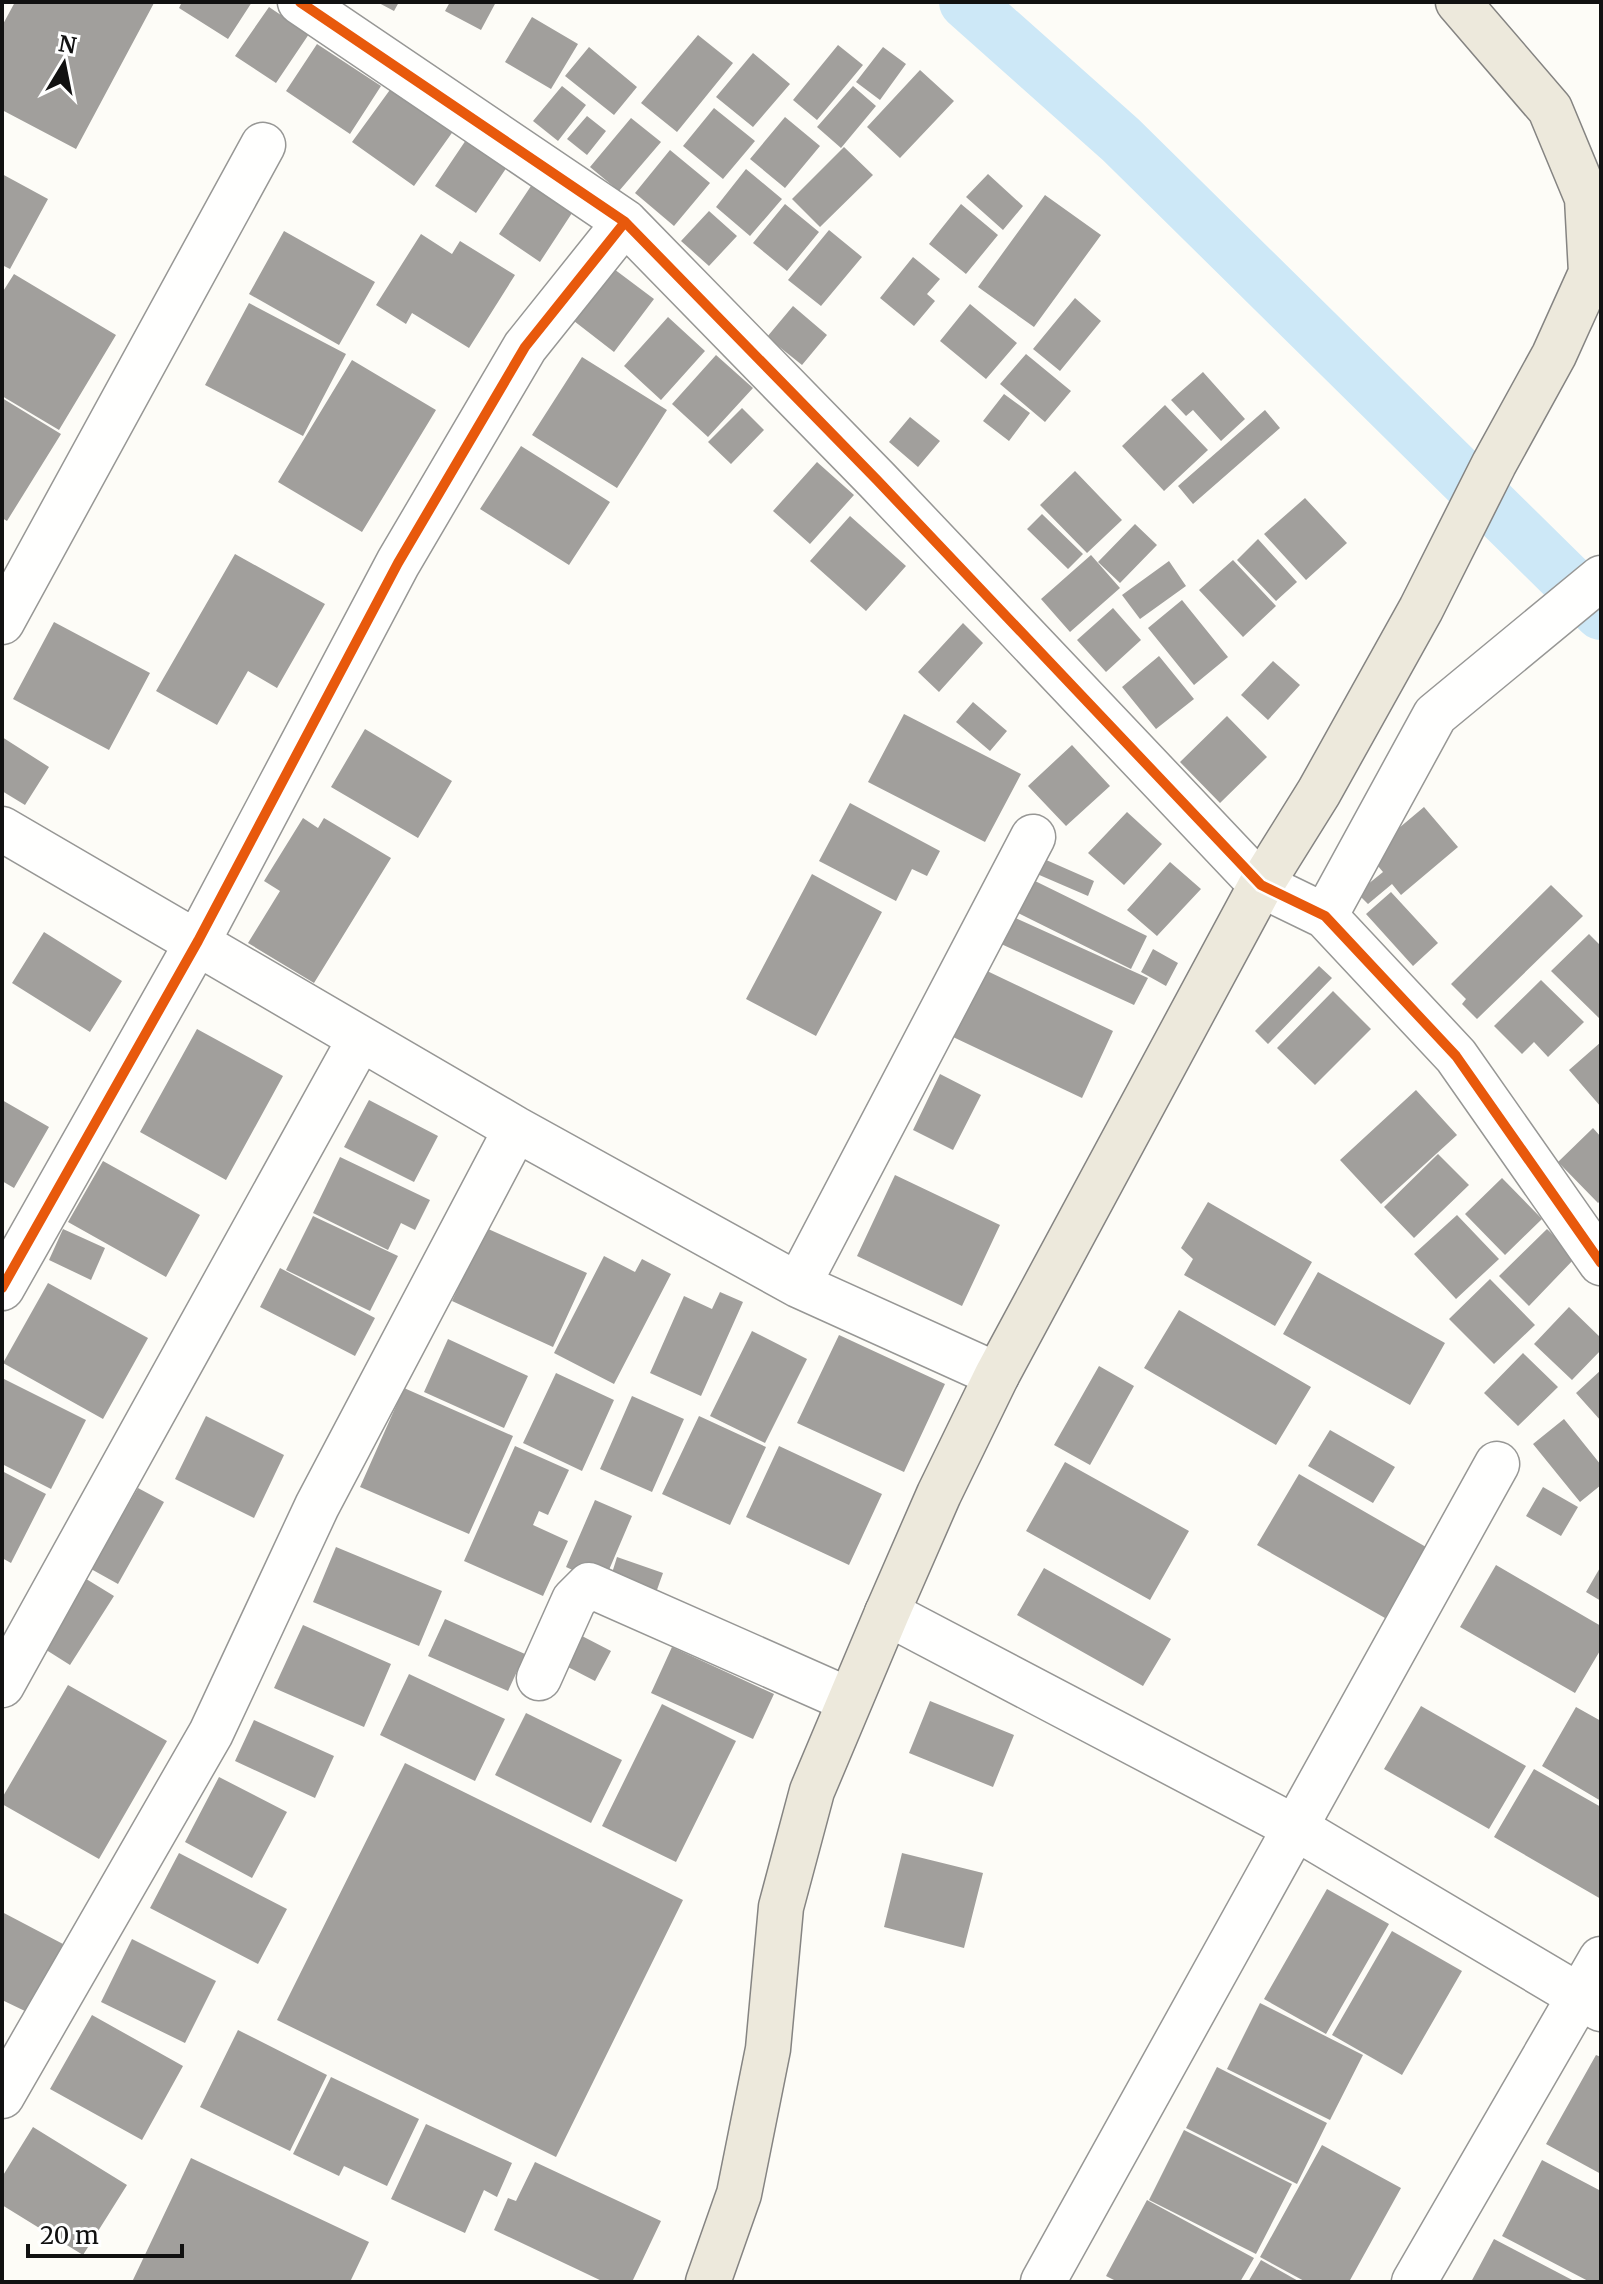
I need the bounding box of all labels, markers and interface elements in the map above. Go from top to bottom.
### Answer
north arrow [24,24,104,104]
text: N [56,29,79,60]
scale bar [28,2208,182,2258]
text: 20 m [40,2220,99,2251]

